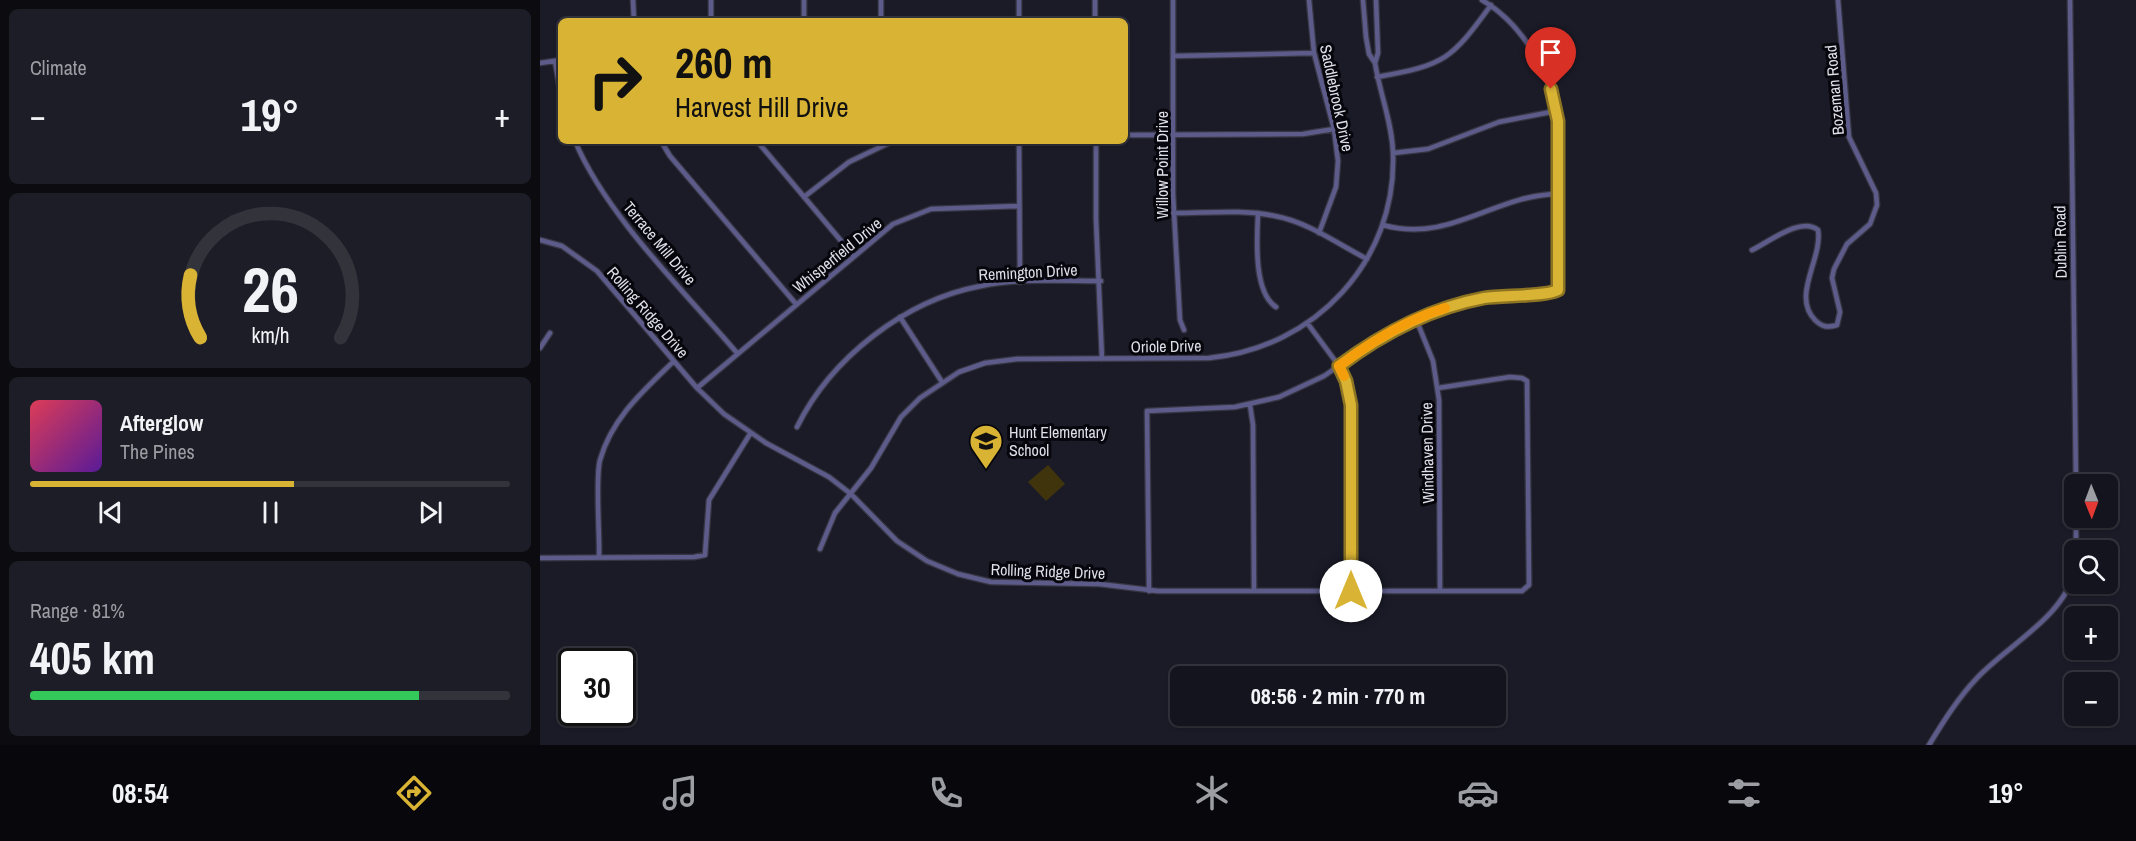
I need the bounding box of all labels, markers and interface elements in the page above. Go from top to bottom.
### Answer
pin [1525,27,1576,89]
text: 260 m [675,35,773,91]
icon: arrive [1534,36,1567,69]
icon: right [576,42,654,120]
street label: Saddlebrook Drive [1315,43,1359,153]
street label: Bozeman Road [1819,44,1849,136]
text: Climate [30,54,87,81]
text: 19° [240,84,300,145]
text: Harvest Hill Drive [675,89,848,125]
text: − [30,93,46,137]
text: + [494,93,510,137]
street label: Willow Point Drive [1151,111,1173,219]
street label: Terrace Mill Drive [619,197,701,289]
street label: Dublin Road [2048,205,2072,279]
street label: Whisperfield Drive [788,212,886,298]
text: 26 [242,247,298,331]
street label: Remington Drive [978,258,1078,286]
street label: Rolling Ridge Drive [602,262,694,362]
text: km/h [251,321,289,350]
street label: Oriole Drive [1130,334,1202,358]
street label: Windhaven Drive [1415,402,1439,504]
text: Afterglow [120,408,203,438]
place label: Hunt Elementary School [1009,421,1107,461]
school or university icon: Hunt Elementary School [968,423,1004,470]
text: The Pines [120,438,195,465]
north arrow [2064,474,2118,528]
map controls [2064,474,2118,726]
icon: previous [94,496,127,529]
icon: pause [254,496,287,529]
icon: next [414,496,447,529]
button: search [2064,540,2118,594]
street label: Rolling Ridge Drive [990,558,1106,584]
position arrow [1319,559,1383,623]
text: Range · 81% [30,597,125,624]
button: + [2064,606,2118,660]
text: 405 km [30,627,155,688]
speed limit sign: 30 [558,648,636,726]
button: − [2064,672,2118,726]
text: 08:56 · 2 min · 770 m [1251,681,1425,711]
icon: directions [393,772,435,814]
icon: music [659,772,701,814]
icon: phone [925,772,967,814]
icon: climate [1191,772,1233,814]
icon: car [1457,772,1499,814]
icon: filters [1723,772,1765,814]
text: 08:54 [112,775,169,811]
text: 19° [1989,775,2024,811]

